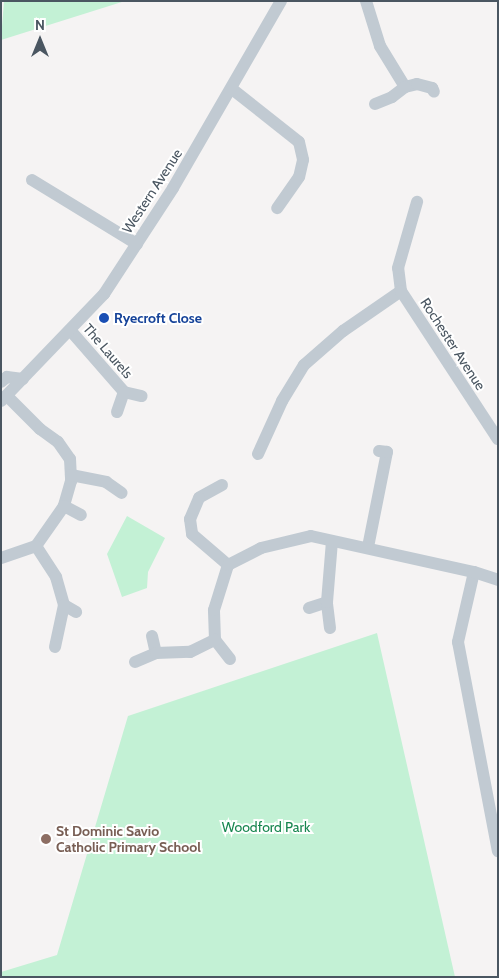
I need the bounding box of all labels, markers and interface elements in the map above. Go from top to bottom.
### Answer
north arrow [15,15,65,65]
text: N [35,16,45,34]
street label: Western Avenue [118,146,186,236]
street label: Rochester Avenue [417,295,489,393]
place label: Ryecroft Close [114,310,202,326]
marker: Ryecroft Close [98,312,110,324]
street label: The Laurels [80,320,136,382]
park label: Woodford Park [222,819,310,835]
place label: St Dominic Savio Catholic Primary School [56,823,201,856]
marker: St Dominic Savio Catholic Primary School [40,833,52,845]

